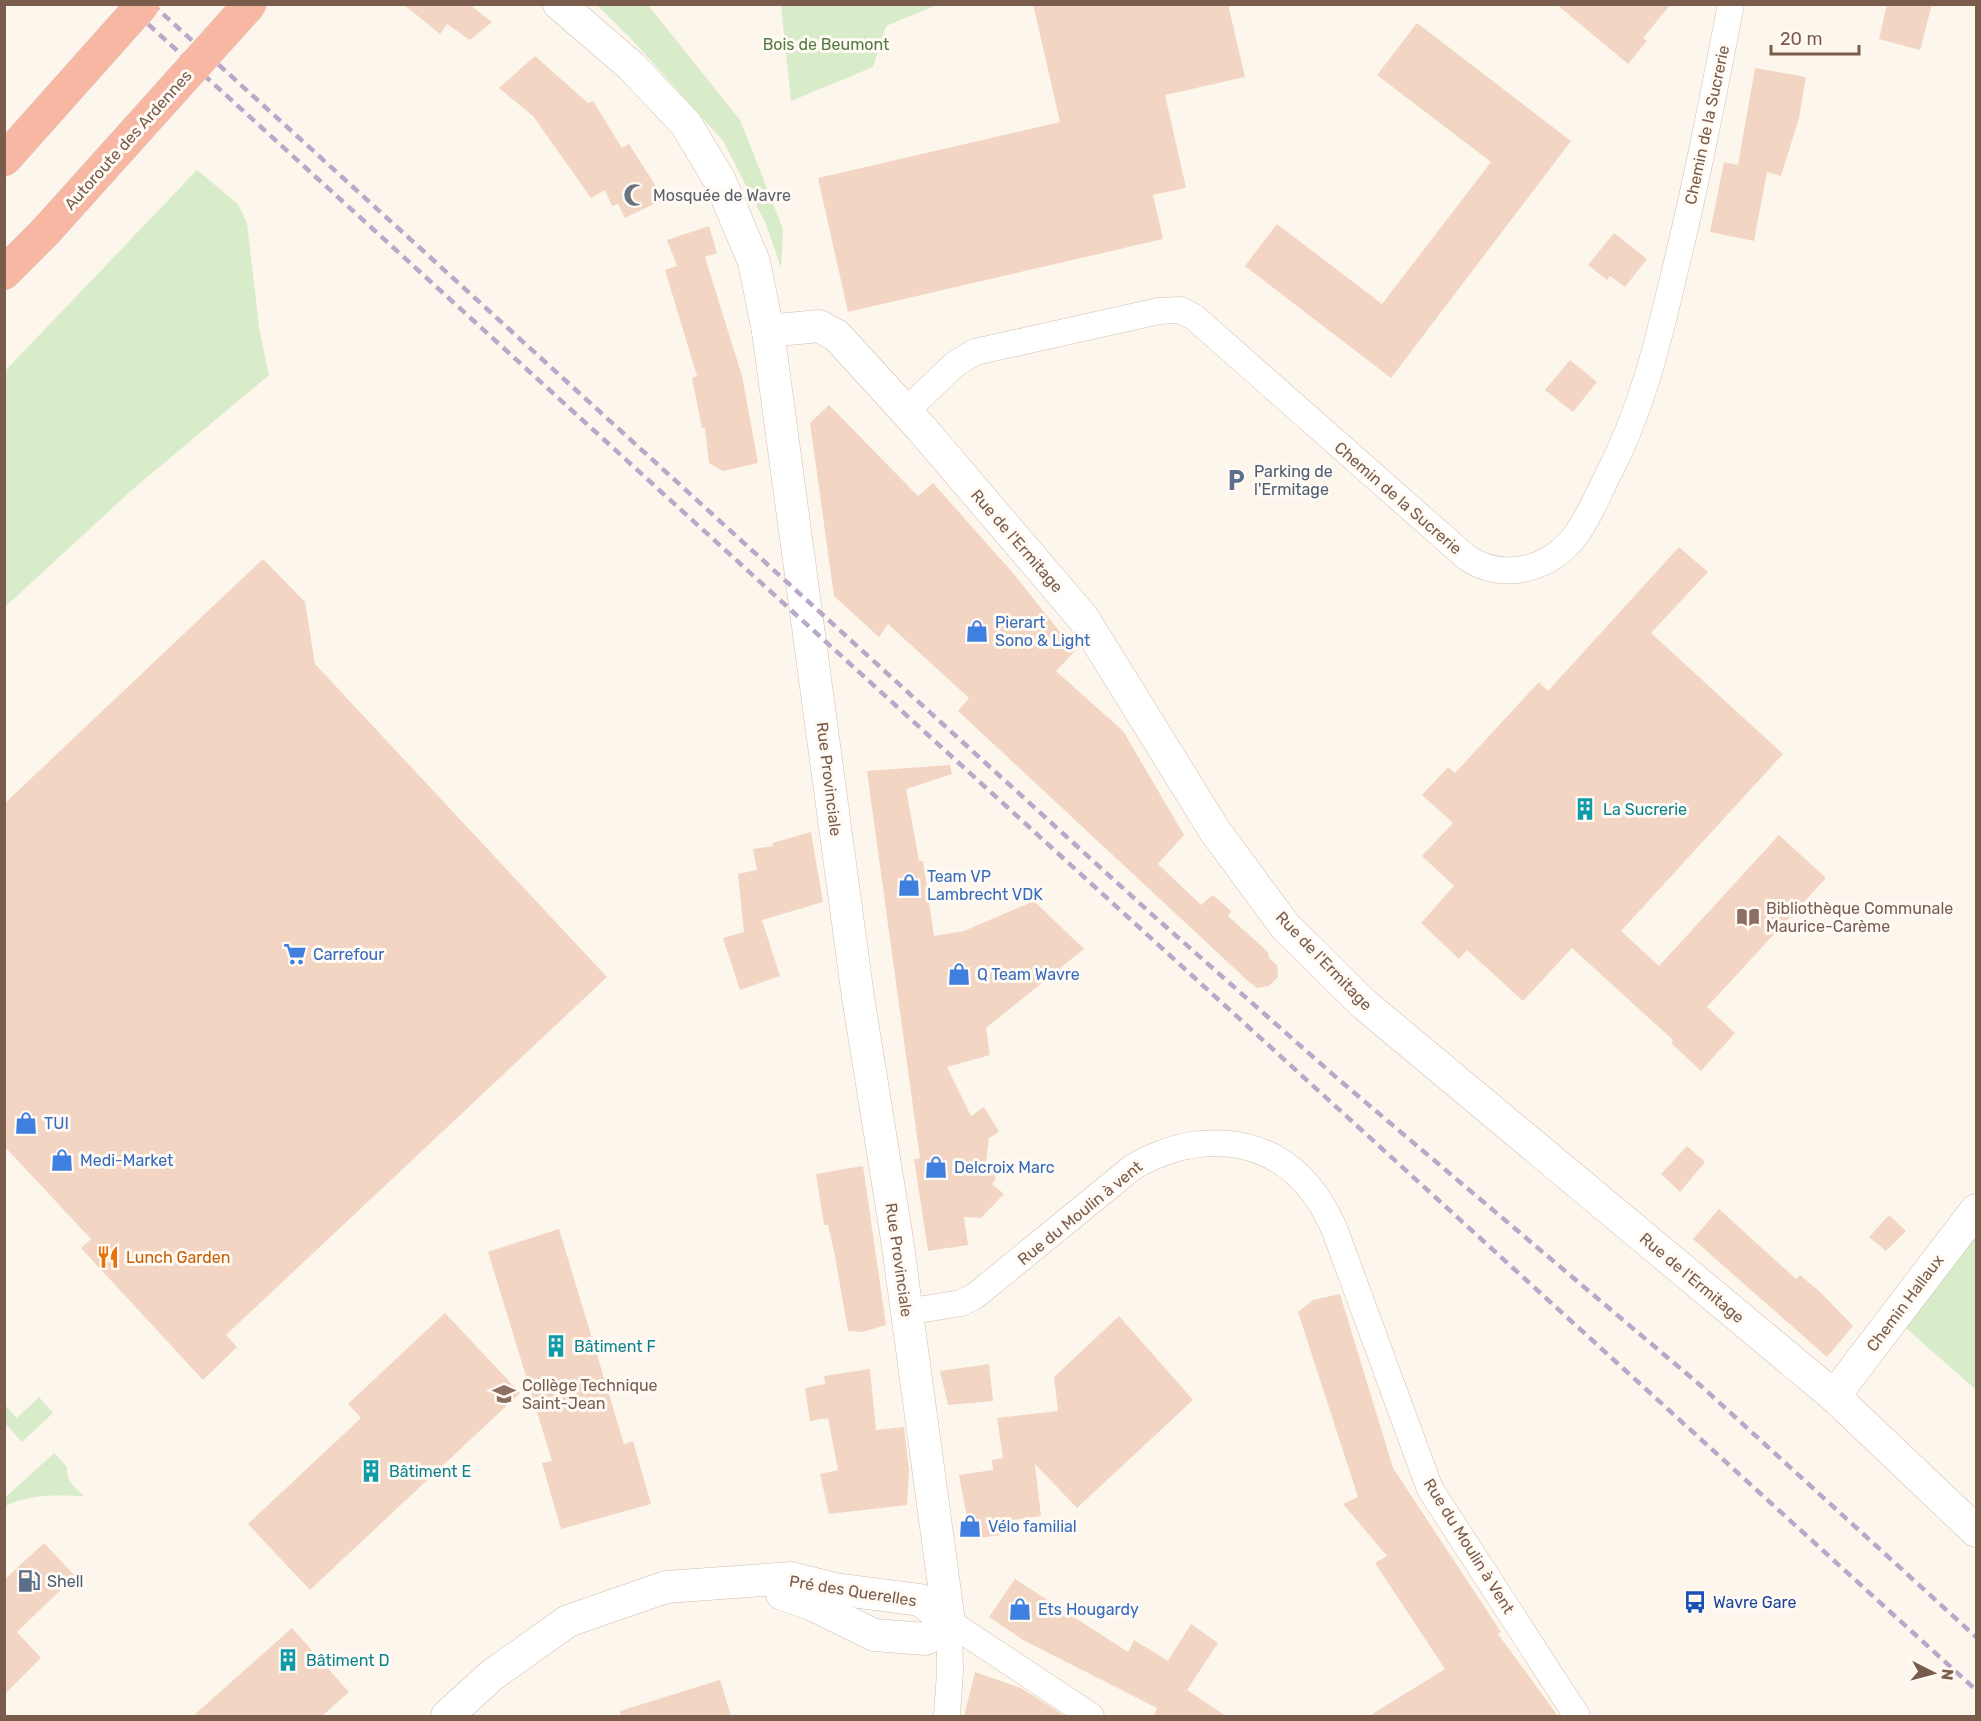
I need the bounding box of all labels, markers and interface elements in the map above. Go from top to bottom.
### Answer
scale bar [1771,18,1860,56]
text: 20 m [1780,28,1822,50]
park label: Bois de Beumont [763,35,889,54]
street label: Chemin de la Sucrerie [1681,44,1733,206]
street label: Autoroute des Ardennes [60,66,196,214]
mosque icon: Mosquée de Wavre [622,182,648,208]
place label: Mosquée de Wavre [653,186,791,205]
street label: Chemin de la Sucrerie [1331,438,1466,558]
place label: Parking de l'Ermitage [1254,462,1333,499]
parking icon: Parking de l'Ermitage [1223,467,1249,493]
street label: Rue de l'Ermitage [967,486,1067,596]
place label: Pierart Sono & Light [995,613,1090,650]
shop icon: Pierart Sono & Light [964,618,990,644]
street label: Rue Provinciale [813,721,845,837]
building icon: La Sucrerie [1572,796,1598,822]
place label: La Sucrerie [1603,800,1687,819]
place label: Team VP Lambrecht VDK [927,867,1043,904]
shop icon: Team VP Lambrecht VDK [896,872,922,898]
place label: Bibliothèque Communale Maurice-Carème [1766,899,1953,936]
library icon: Bibliothèque Communale Maurice-Carème [1735,904,1761,930]
street label: Rue de l'Ermitage [1272,908,1376,1014]
supermarket icon: Carrefour [282,941,308,967]
place label: Carrefour [313,945,384,964]
shop icon: Q Team Wavre [946,961,972,987]
place label: Q Team Wavre [977,965,1080,984]
shop icon: TUI [13,1110,39,1136]
place label: TUI [44,1114,69,1133]
shop icon: Medi-Market [49,1147,75,1173]
place label: Medi-Market [80,1151,173,1170]
shop icon: Delcroix Marc [923,1154,949,1180]
street label: Rue du Moulin à vent [1014,1157,1146,1269]
place label: Delcroix Marc [954,1158,1055,1177]
street label: Rue Provinciale [882,1202,916,1318]
street label: Rue de l'Ermitage [1636,1229,1748,1327]
restaurant icon: Lunch Garden [95,1244,121,1270]
place label: Lunch Garden [126,1248,230,1267]
street label: Chemin Hallaux [1862,1251,1948,1355]
building icon: Bâtiment F [543,1333,569,1359]
place label: Bâtiment F [574,1337,656,1356]
place label: Collège Technique Saint-Jean [522,1376,658,1413]
school or university icon: Collège Technique Saint-Jean [491,1381,517,1407]
building icon: Bâtiment E [358,1458,384,1484]
place label: Bâtiment E [389,1462,471,1481]
street label: Rue du Moulin à Vent [1420,1475,1518,1617]
shop icon: Vélo familial [957,1513,983,1539]
place label: Vélo familial [988,1517,1077,1536]
fuel station icon: Shell [16,1568,42,1594]
place label: Shell [47,1572,83,1591]
street label: Pré des Querelles [788,1572,918,1610]
bus stop icon: Wavre Gare [1682,1589,1708,1615]
place label: Wavre Gare [1713,1593,1796,1612]
shop icon: Ets Hougardy [1007,1596,1033,1622]
place label: Ets Hougardy [1038,1600,1139,1619]
north arrow [1903,1643,1963,1703]
building icon: Bâtiment D [275,1647,301,1673]
place label: Bâtiment D [306,1651,390,1670]
text: N [1937,1668,1957,1681]

